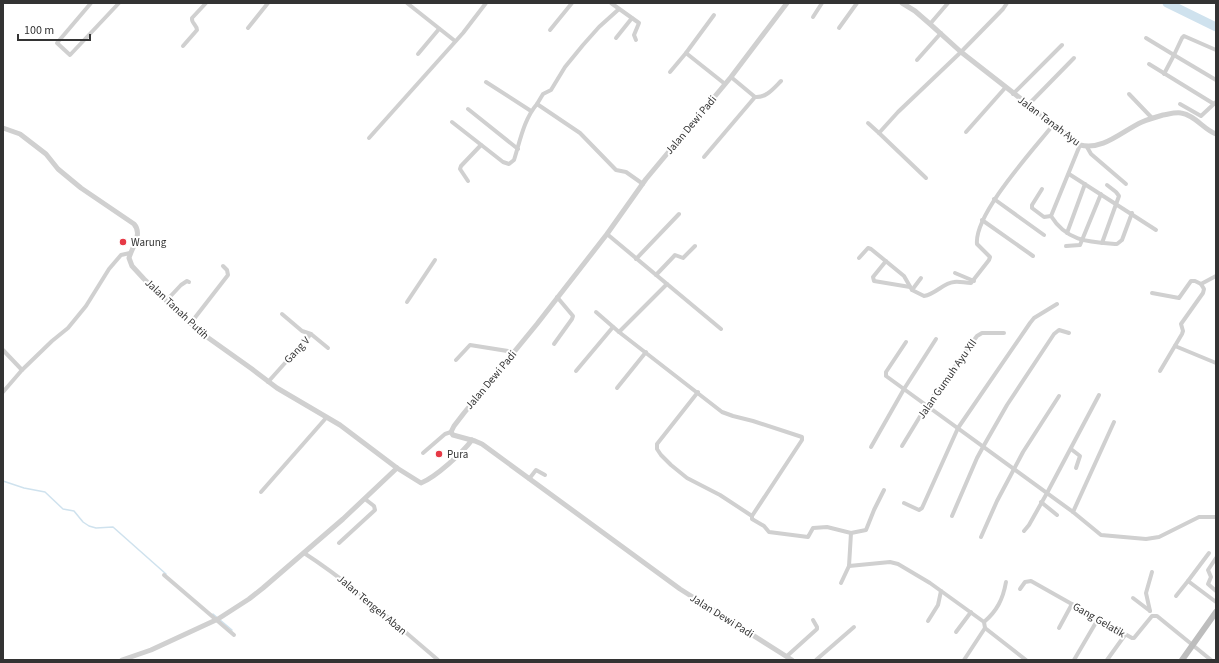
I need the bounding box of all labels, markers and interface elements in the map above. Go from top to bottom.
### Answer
scale bar [18,16,90,42]
text: 100 m [24,22,54,39]
street label: Jalan Dewi Padi [662,92,720,158]
street label: Jalan Tanah Ayu [1015,93,1083,149]
place label: Warung [131,235,167,250]
marker: Warung [118,237,128,247]
street label: Jalan Tanah Putih [142,275,212,343]
street label: Gang V [281,333,314,367]
street label: Jalan Gumuh Ayu XII [914,336,980,422]
street label: Jalan Dewi Padi [462,347,520,413]
place label: Pura [447,447,468,462]
marker: Pura [434,449,444,459]
street label: Jalan Tengeh Aban [334,571,410,639]
street label: Jalan Dewi Padi [687,590,757,642]
street label: Gang Gelatik [1070,599,1129,641]

